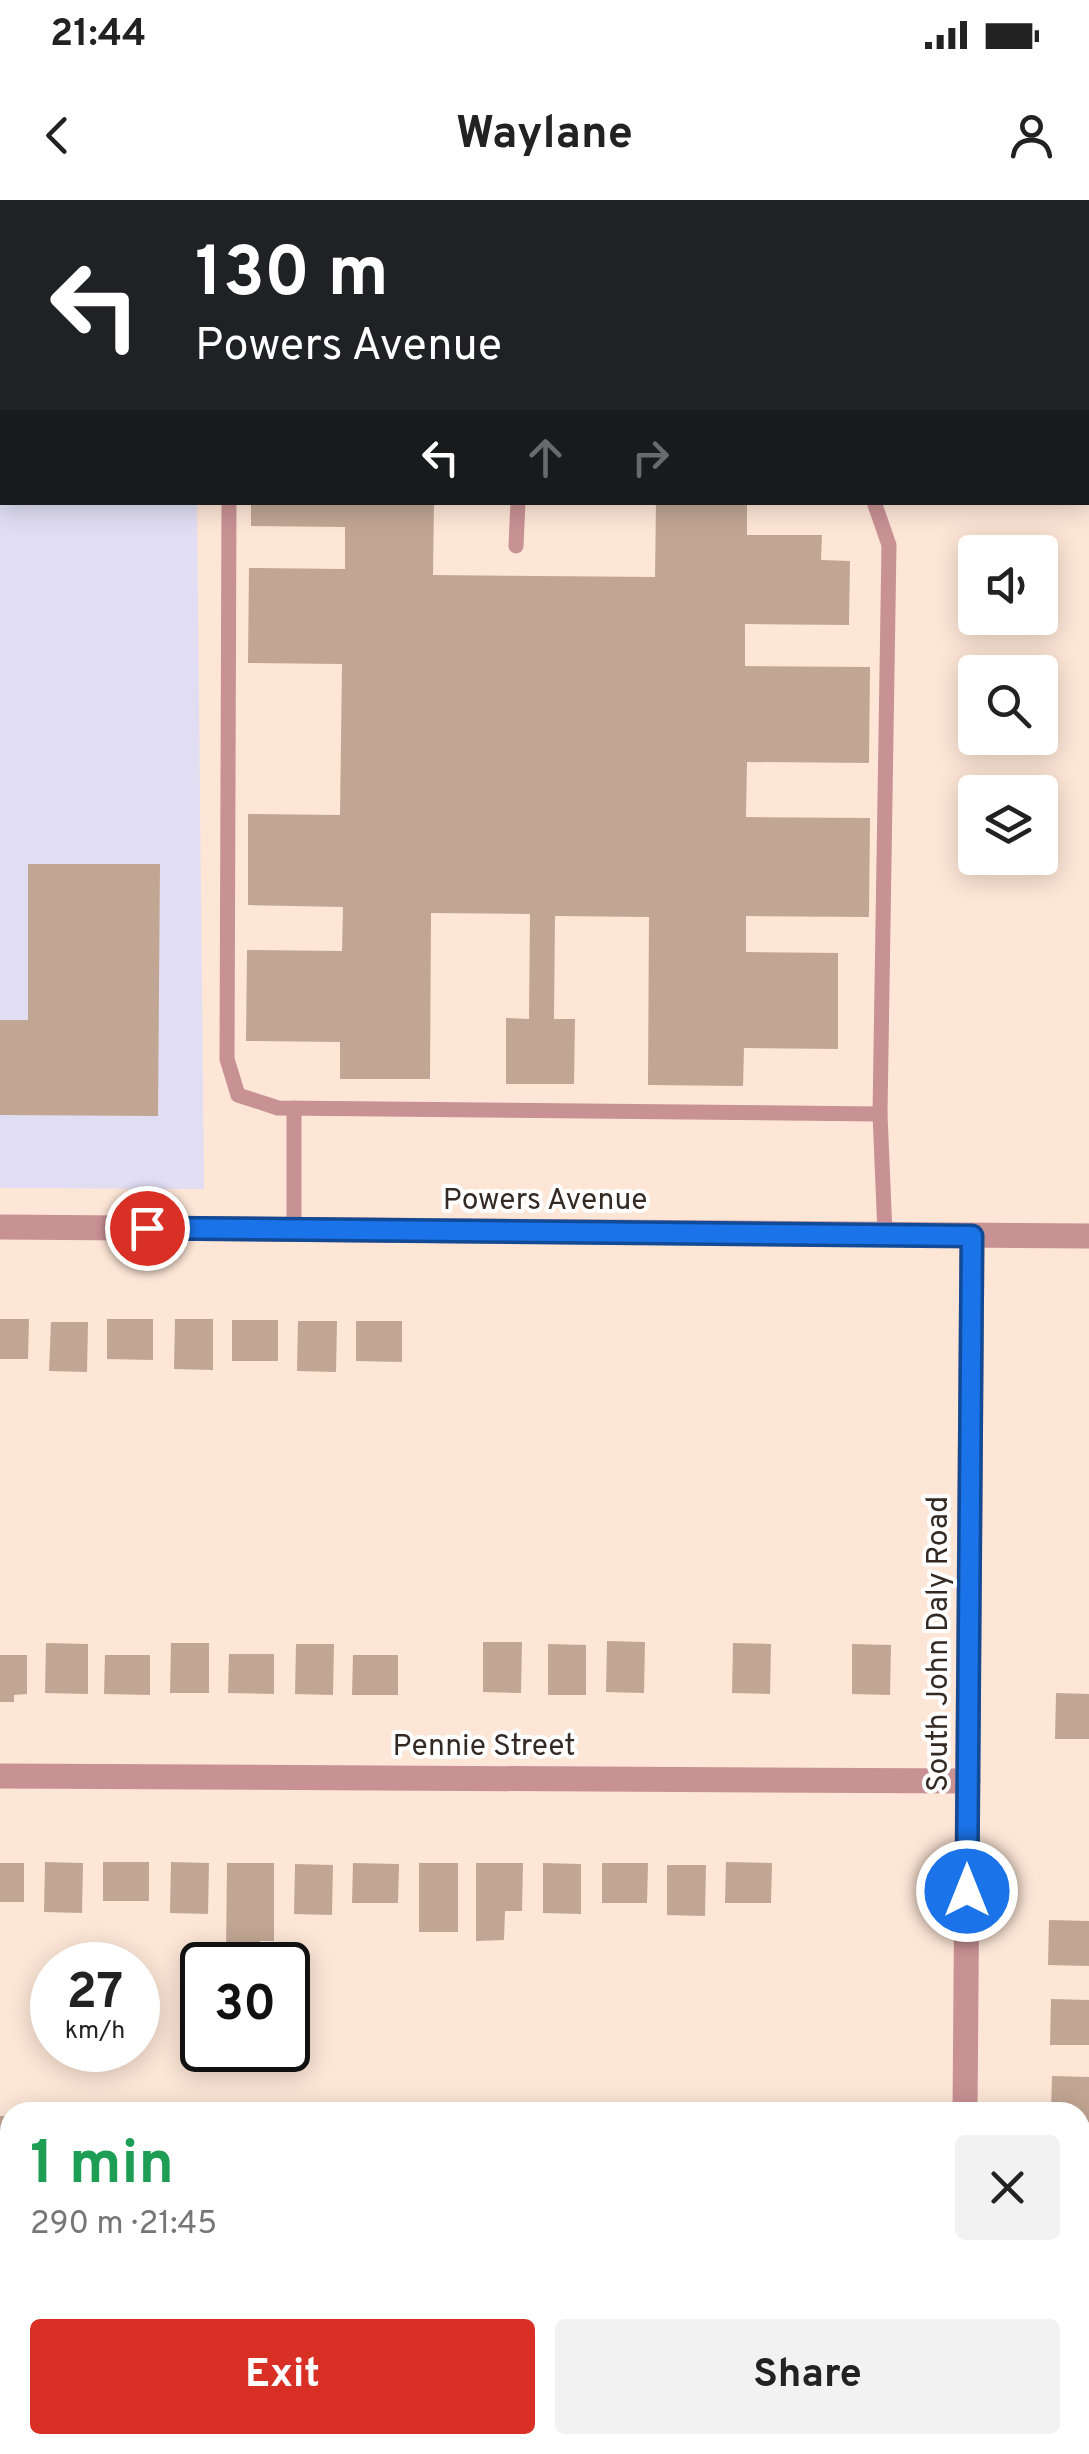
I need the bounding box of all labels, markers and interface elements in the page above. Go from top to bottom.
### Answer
text: 21:44 [50,11,147,60]
text: Waylane [456,107,633,164]
icon: back [30,108,85,163]
icon: person [1004,108,1059,163]
text: 130 m [195,232,389,321]
icon: left [30,240,160,370]
text: Powers Avenue [195,319,502,376]
icon: left [413,430,468,485]
icon: ahead [518,430,573,485]
icon: right [623,430,678,485]
map controls [958,535,1058,875]
button: sound [958,535,1058,635]
button: search [958,655,1058,755]
button: layers [958,775,1058,875]
street label: Powers Avenue [443,1183,647,1220]
pin [105,1186,190,1271]
icon: arrive [120,1201,175,1256]
street label: South John Daly Road [921,1496,958,1792]
street label: Pennie Street [392,1729,576,1766]
position arrow [915,1839,1019,1943]
speed limit sign: 30 [180,1942,310,2072]
text: 27 [67,1963,123,2026]
text: km/h [65,2016,125,2048]
text: 1 min [30,2129,174,2205]
button: close [955,2135,1060,2240]
text: 290 m · 21:45 [30,2205,217,2245]
button: Exit [30,2319,535,2434]
button: Share [555,2319,1060,2434]

